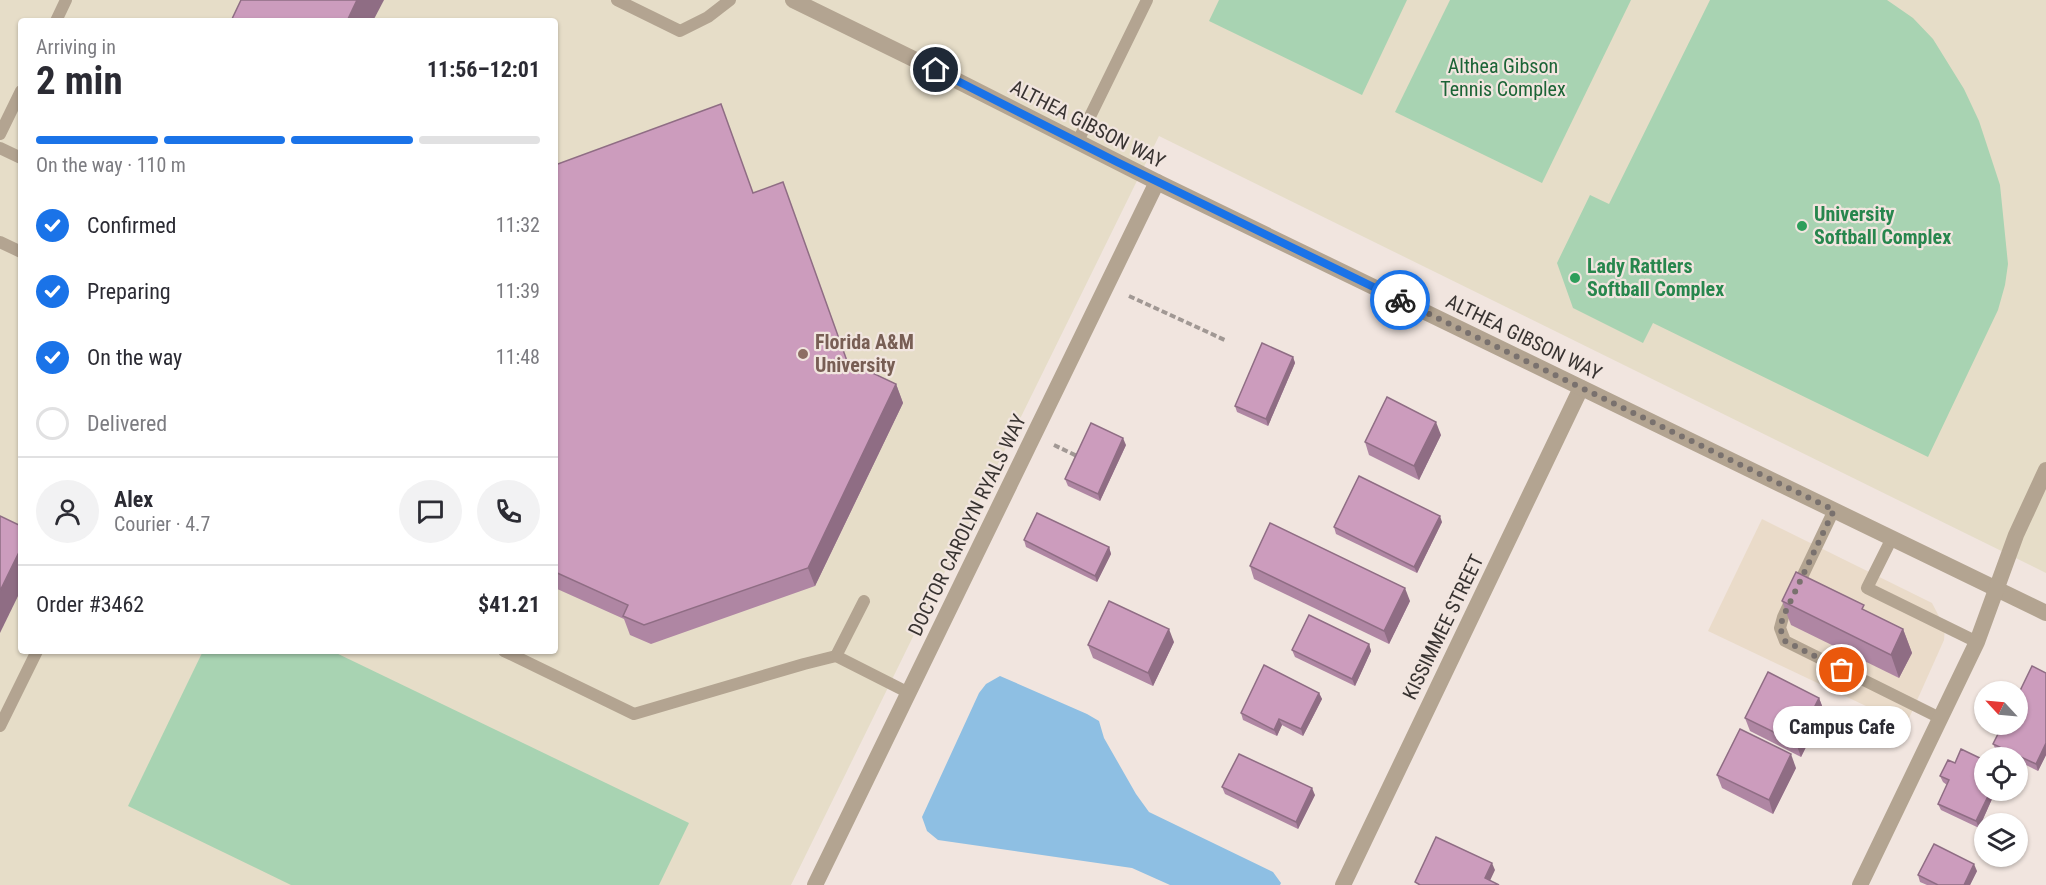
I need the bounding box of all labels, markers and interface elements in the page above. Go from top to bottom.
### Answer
text: Arriving in [36,35,116,59]
pin [910,44,961,95]
icon: home [919,53,952,86]
park label: Althea Gibson Tennis Complex [1440,54,1566,101]
text: 11:56–12:01 [427,57,540,82]
text: 2 min [36,58,123,104]
street label: ALTHEA GIBSON WAY [1007,75,1170,174]
text: On the way · 110 m [36,153,186,177]
place label: University Softball Complex [1814,202,1951,249]
icon: check [36,209,69,242]
text: Confirmed [87,213,176,238]
text: 11:32 [496,213,540,237]
marker: University Softball Complex [1795,219,1809,233]
place label: Lady Rattlers Softball Complex [1587,254,1724,301]
courier [1370,270,1430,330]
marker: Lady Rattlers Softball Complex [1568,271,1582,285]
icon: check [36,275,69,308]
text: Preparing [87,279,171,304]
text: 11:39 [496,279,540,303]
icon: bike [1384,284,1417,317]
street label: ALTHEA GIBSON WAY [1442,289,1606,385]
place label: Florida A&M University [815,330,914,377]
icon: check [36,341,69,374]
text: On the way [87,345,182,370]
text: 11:48 [496,345,540,369]
marker: Florida A&M University [796,347,810,361]
street label: DOCTOR CAROLYN RYALS WAY [903,410,1031,640]
text: Delivered [87,411,167,436]
button: person [36,480,99,543]
button: chat [399,480,462,543]
button: phone [477,480,540,543]
text: Alex [114,487,153,512]
text: Courier · 4.7 [114,512,210,536]
street label: KISSIMMEE STREET [1398,551,1488,703]
text: Order #3462 [36,592,144,617]
text: $41.21 [478,592,540,617]
pin [1816,644,1867,695]
icon: bag [1825,653,1858,686]
north arrow [1974,681,2028,735]
map controls [1974,681,2028,867]
callout: Campus Cafe [1773,706,1911,748]
text: Campus Cafe [1789,715,1895,739]
button: locate [1974,747,2028,801]
button: layers [1974,813,2028,867]

